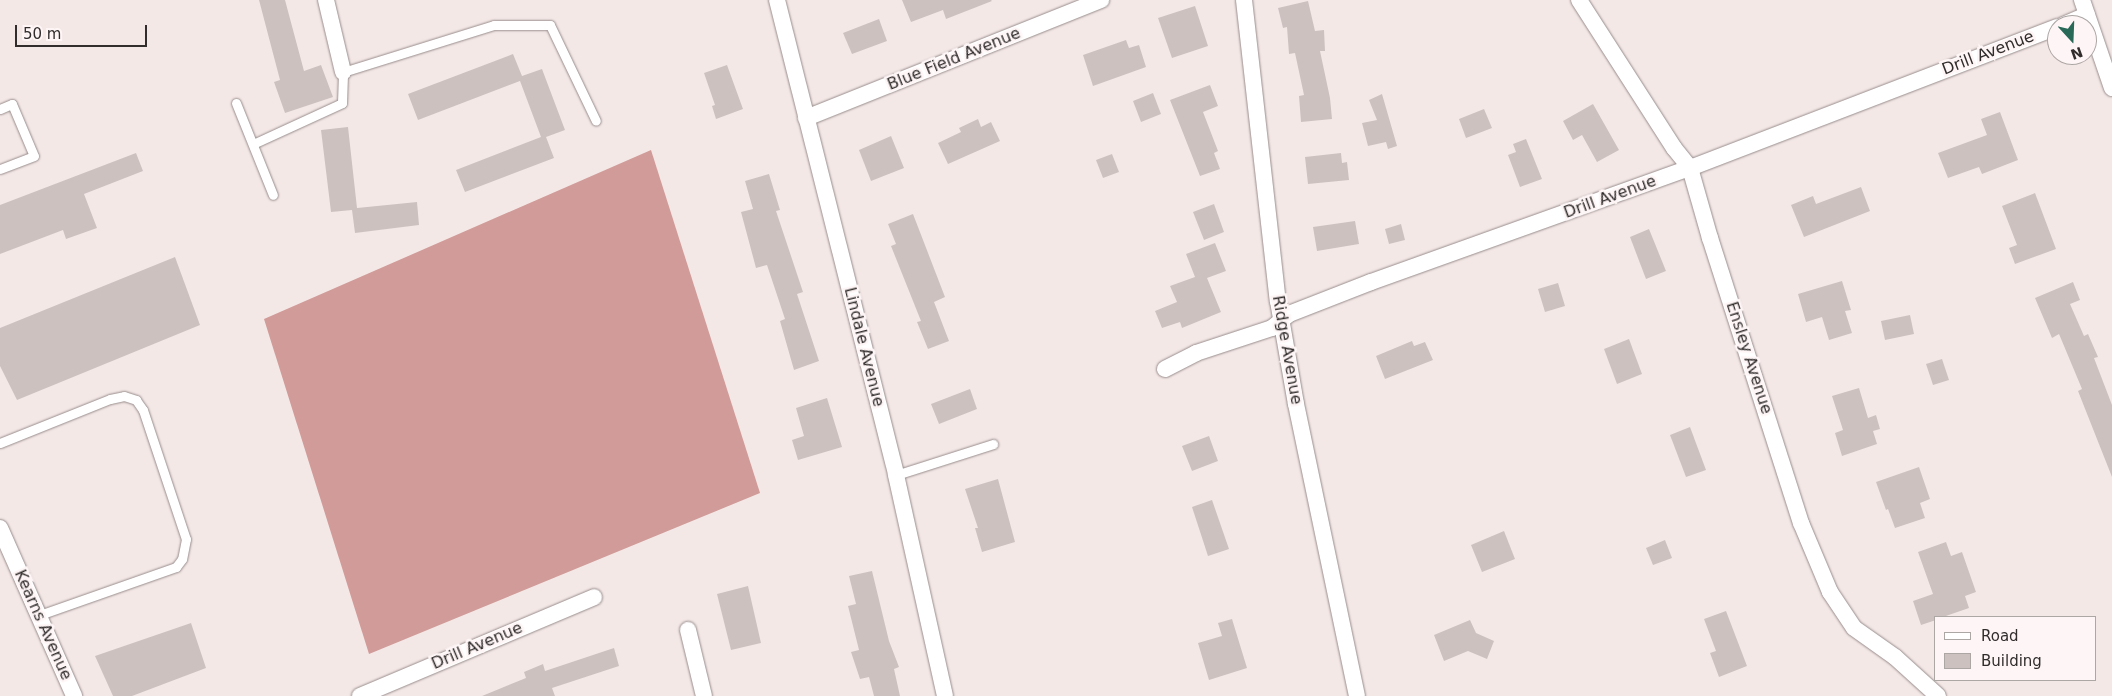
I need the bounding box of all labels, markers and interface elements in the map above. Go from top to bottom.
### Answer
scale bar [18,15,150,47]
north arrow [2047,15,2097,65]
street label: Blue Field Avenue [885,24,1023,94]
text: 50 m [23,25,61,43]
street label: Drill Avenue [1939,27,2037,79]
text: N [2069,44,2085,63]
street label: Drill Avenue [1561,171,1659,223]
street label: Lindale Avenue [840,285,888,409]
street label: Ridge Avenue [1268,294,1306,406]
street label: Ensley Avenue [1722,299,1776,417]
street label: Kearns Avenue [10,567,76,683]
legend [1934,616,2097,681]
street label: Drill Avenue [429,618,525,674]
text: Road [1981,627,2019,645]
text: Building [1981,652,2042,670]

